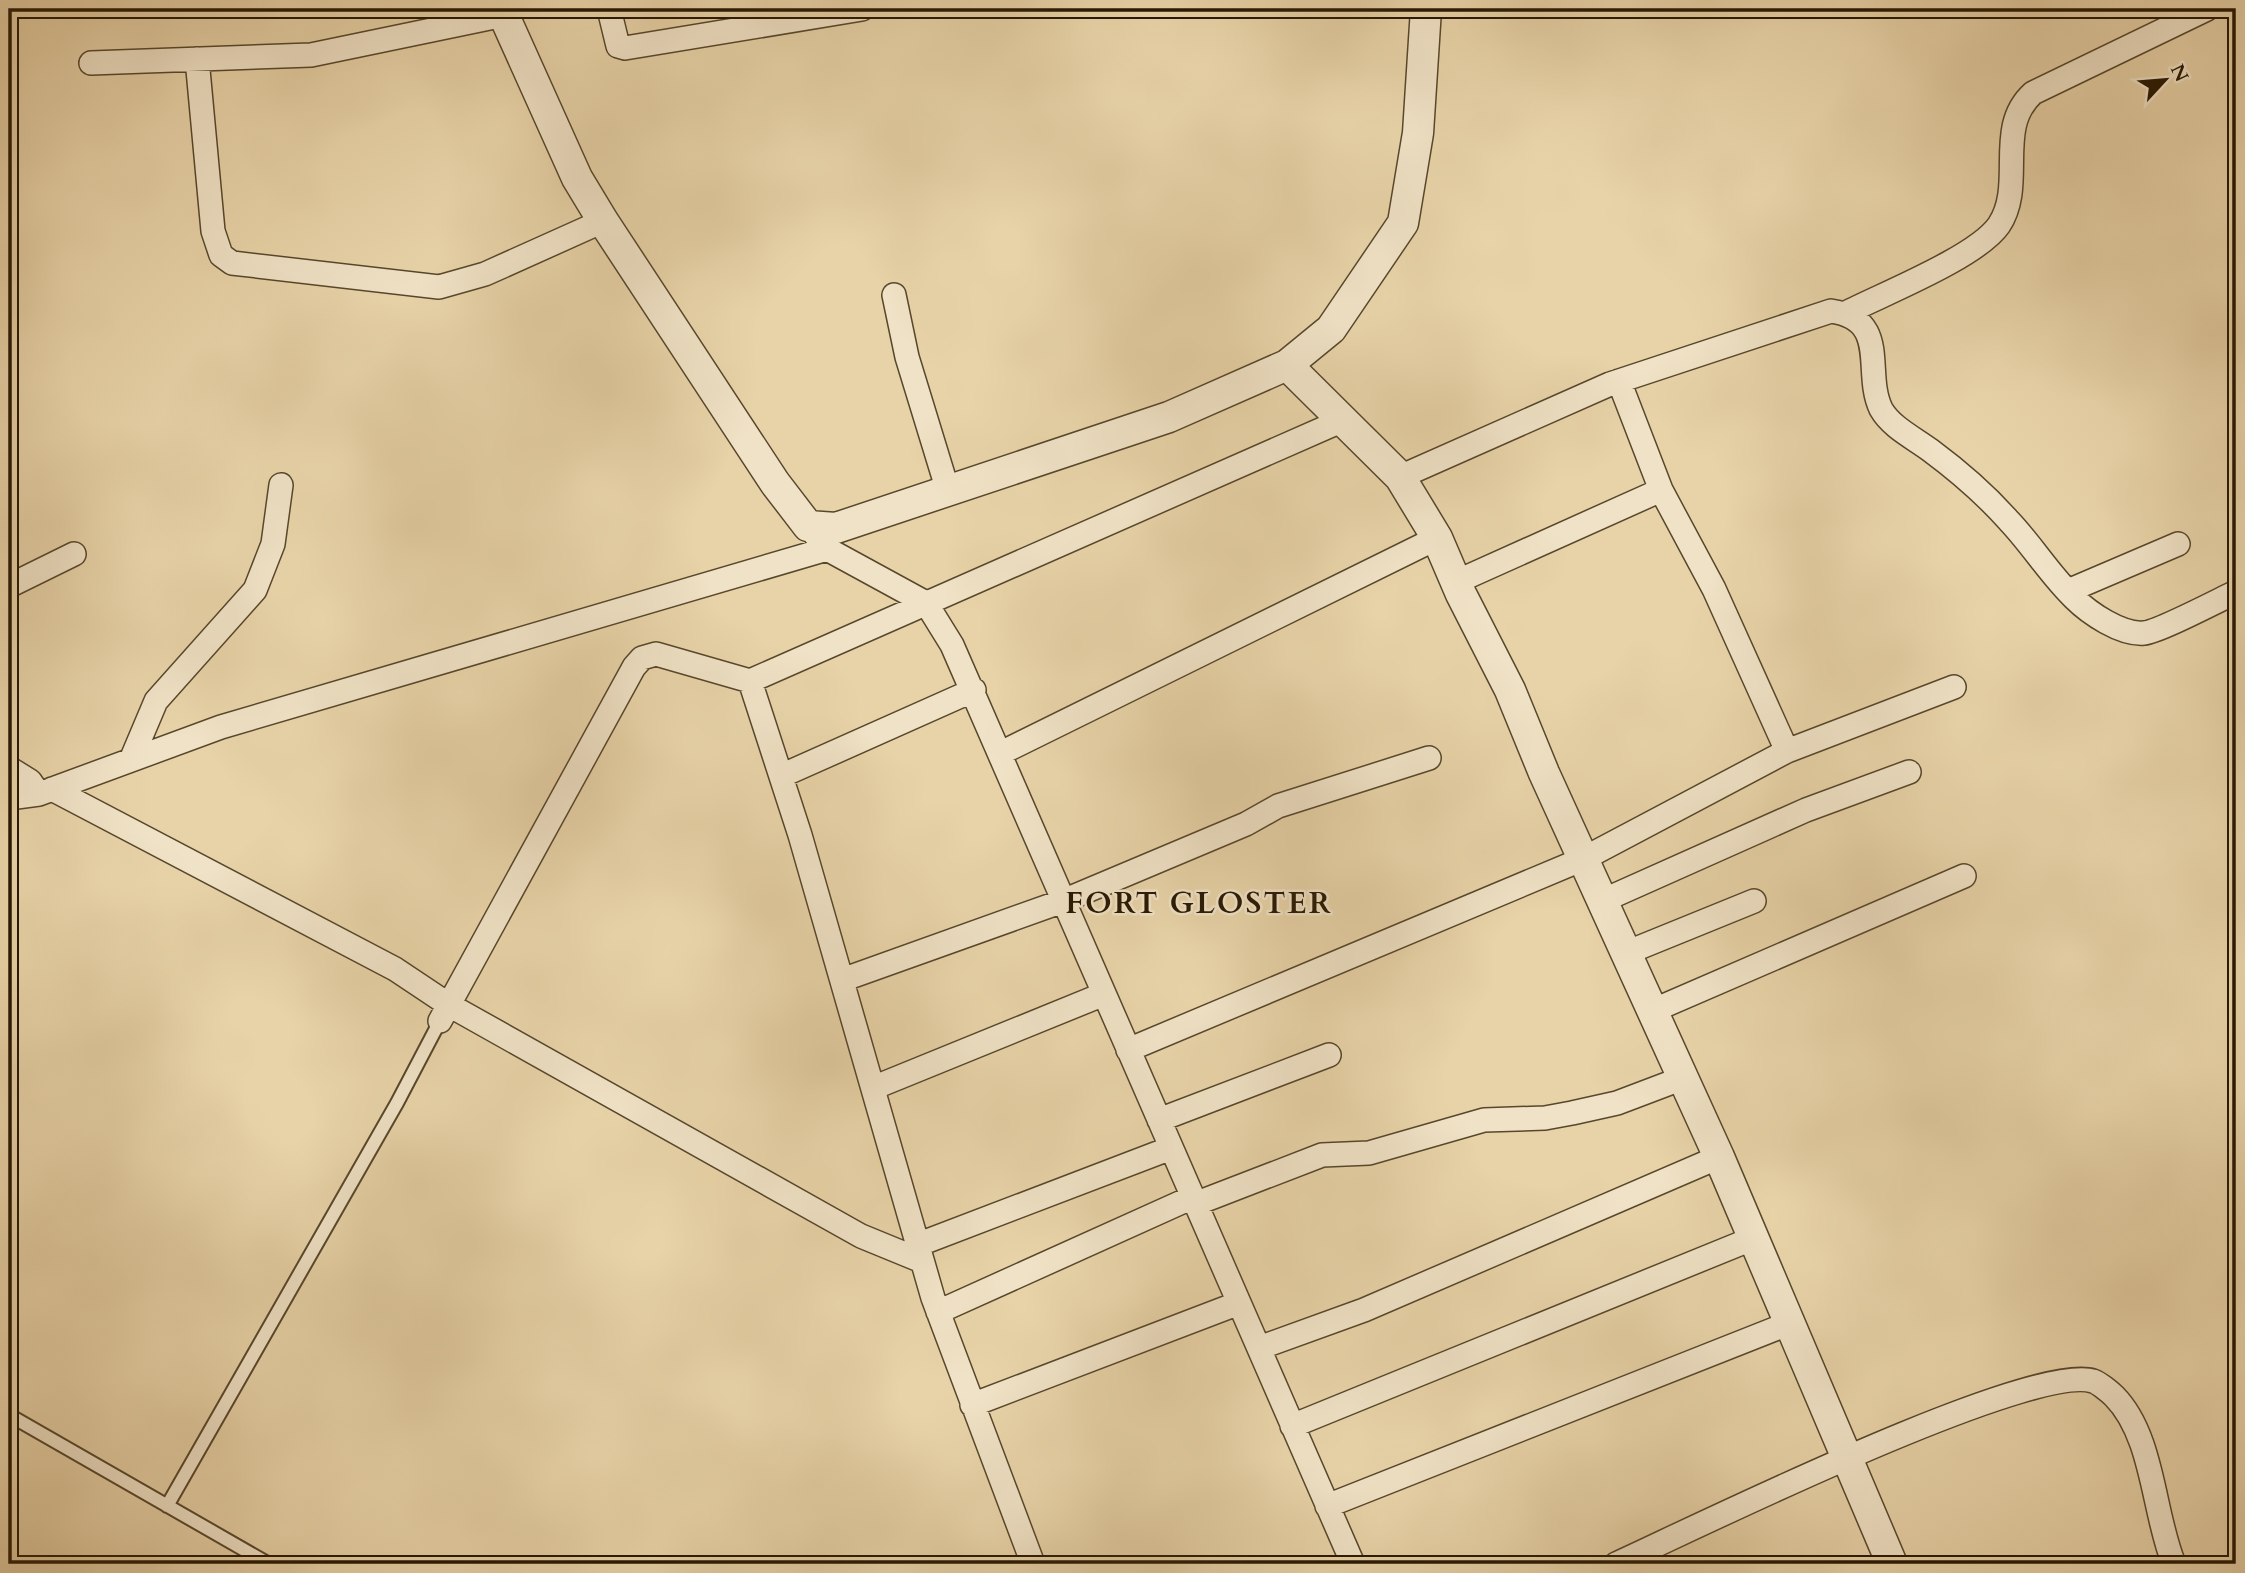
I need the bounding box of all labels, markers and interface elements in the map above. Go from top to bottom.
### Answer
north arrow [2130,46,2200,116]
text: N [2164,60,2195,87]
district label: FORT GLOSTER [1065,883,1333,924]

